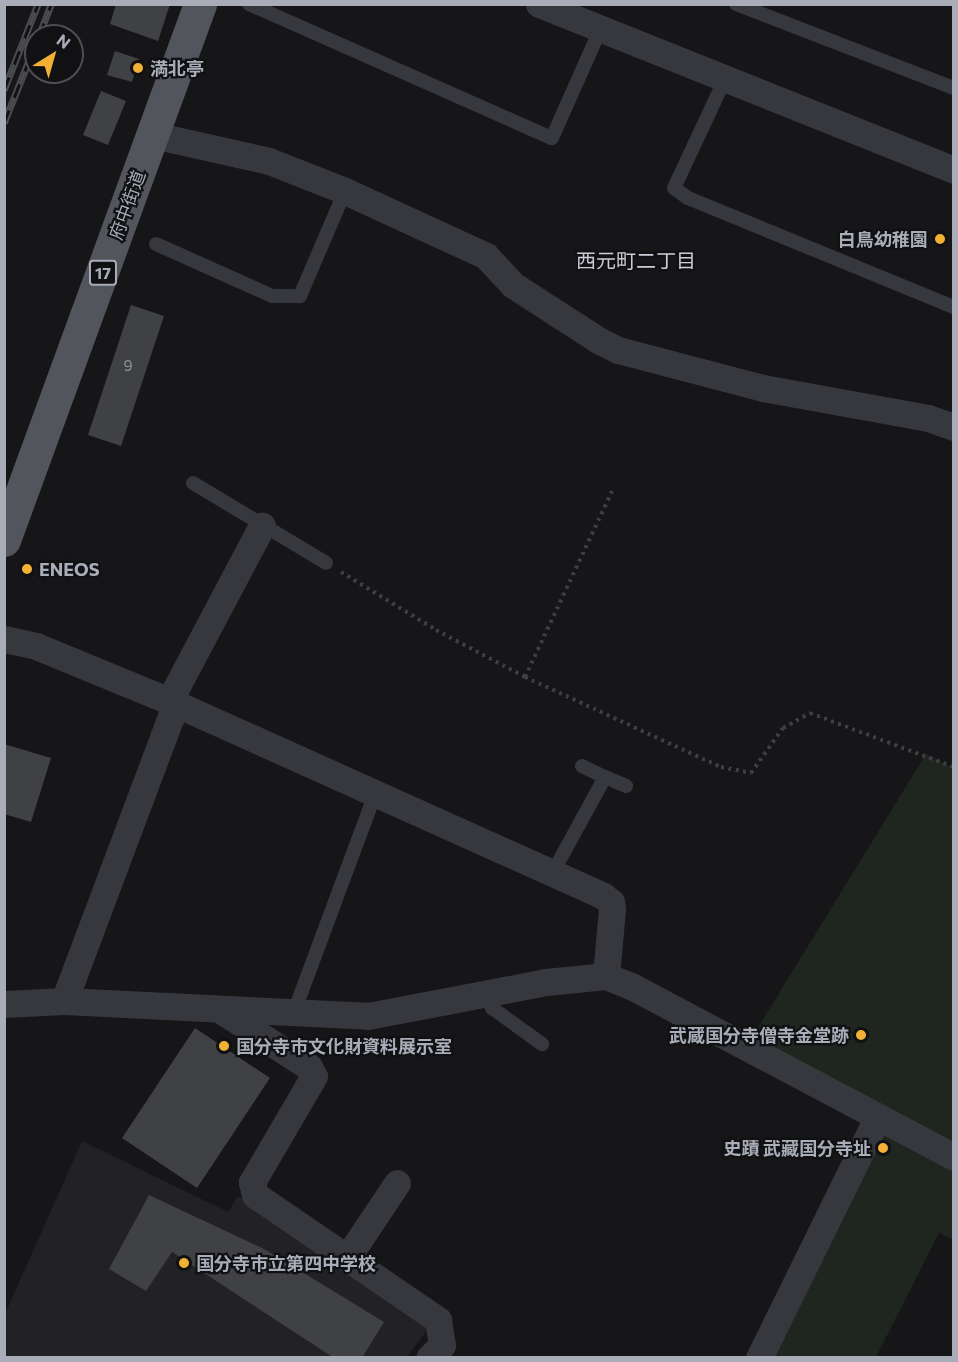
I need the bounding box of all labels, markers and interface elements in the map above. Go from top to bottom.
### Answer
north arrow [24,24,84,84]
text: N [53,30,74,52]
place label: 満北亭 [150,57,204,79]
marker: 満北亭 [131,61,145,75]
street label: 府中街道 [105,167,149,243]
place label: 白鳥幼稚園 [838,228,928,250]
marker: 白鳥幼稚園 [933,232,947,246]
district label: 西元町二丁目 [576,248,696,272]
road number: 17 [88,260,118,286]
house number: 9 [123,357,133,375]
place label: ENEOS [39,558,99,580]
marker: ENEOS [20,562,34,576]
place label: 武蔵国分寺僧寺金堂跡 [669,1024,849,1046]
marker: 武蔵国分寺僧寺金堂跡 [854,1028,868,1042]
place label: 国分寺市文化財資料展示室 [236,1035,452,1057]
marker: 国分寺市文化財資料展示室 [217,1039,231,1053]
place label: 史蹟 武藏国分寺址 [724,1137,871,1159]
marker: 史蹟 武藏国分寺址 [876,1141,890,1155]
place label: 国分寺市立第四中学校 [196,1252,376,1274]
marker: 国分寺市立第四中学校 [177,1256,191,1270]

